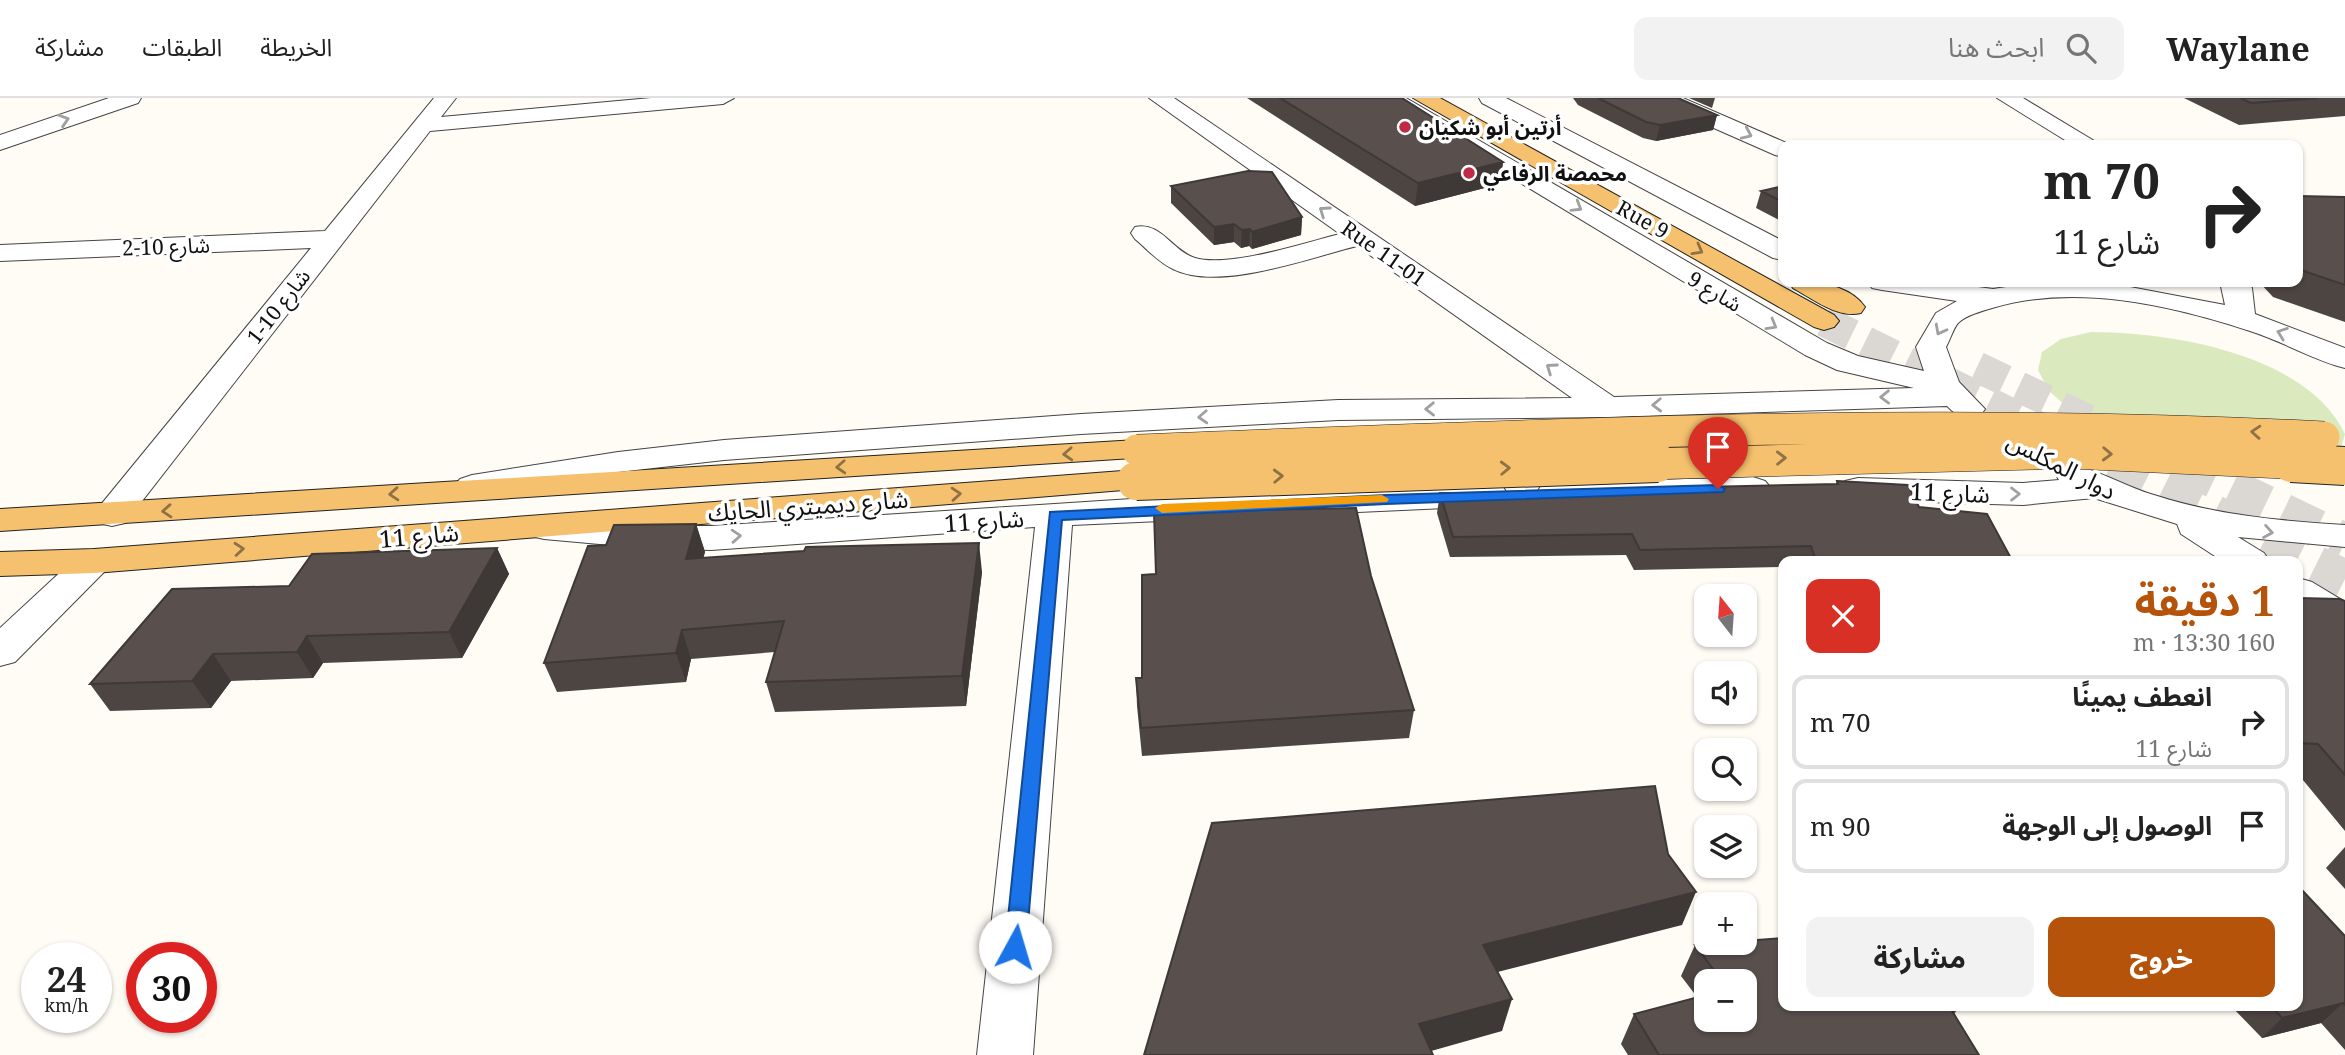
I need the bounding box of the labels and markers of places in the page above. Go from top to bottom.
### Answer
place label: أرتين أبو شكيان [1419,113,1561,141]
marker: أرتين أبو شكيان [1397,119,1413,135]
place label: محمصة الرفاعي [1483,159,1627,191]
marker: محمصة الرفاعي [1461,165,1477,181]
pin [1688,417,1748,489]

